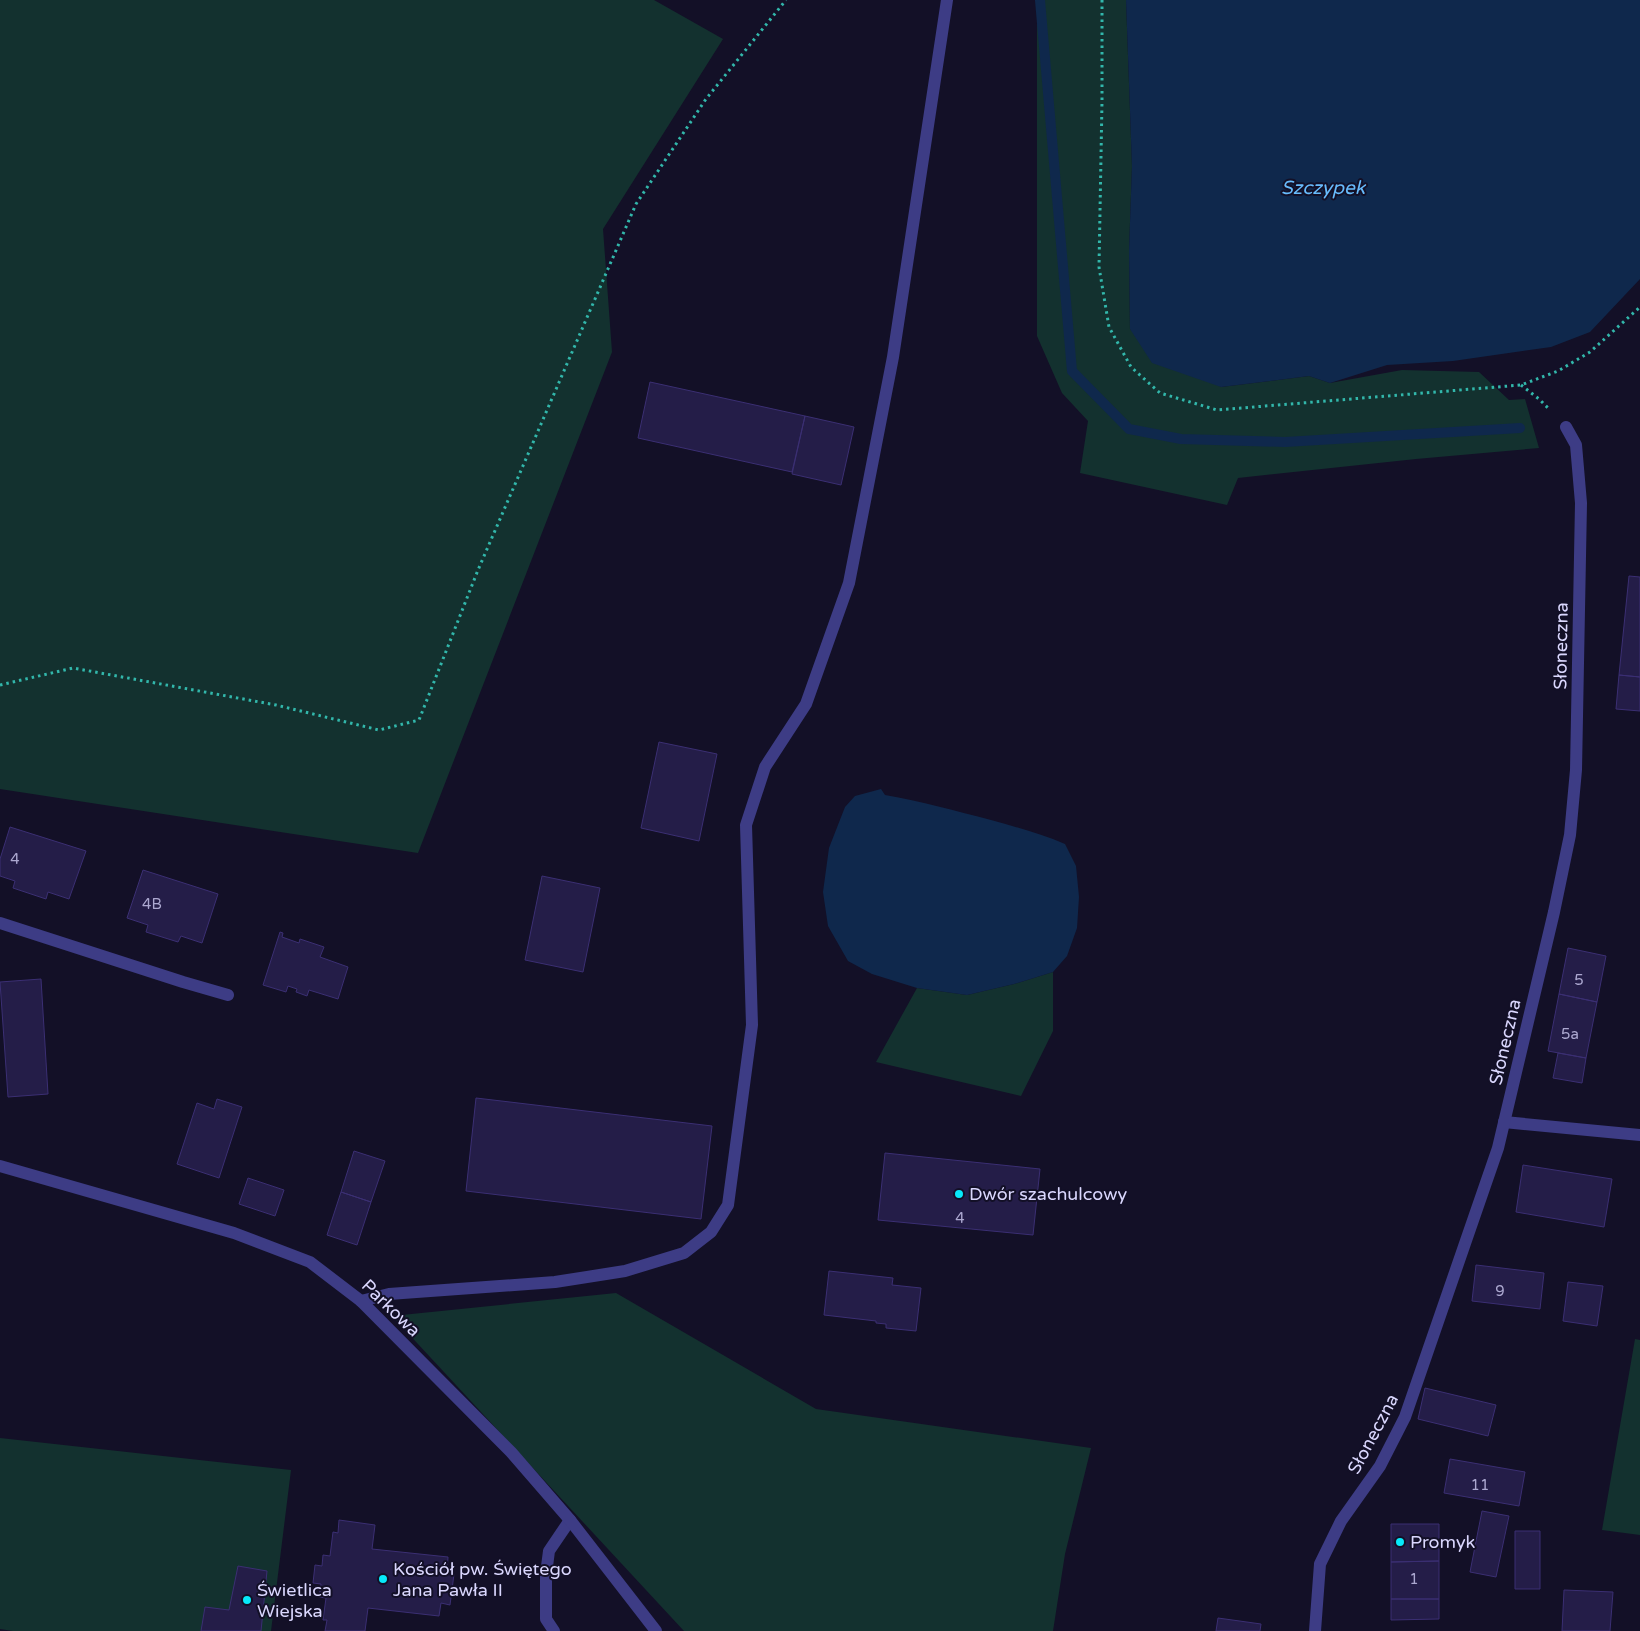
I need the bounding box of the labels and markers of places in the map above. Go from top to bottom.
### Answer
place label: Dwór szachulcowy [969,1183,1127,1205]
marker: Dwór szachulcowy [953,1188,965,1200]
place label: Promyk [1410,1531,1476,1553]
marker: Promyk [1394,1536,1406,1548]
place label: Kościół pw. Świętego Jana Pawła II [393,1558,572,1601]
marker: Kościół pw. Świętego Jana Pawła II [377,1573,389,1585]
place label: Świetlica Wiejska [257,1579,332,1622]
marker: Świetlica Wiejska [241,1594,253,1606]

